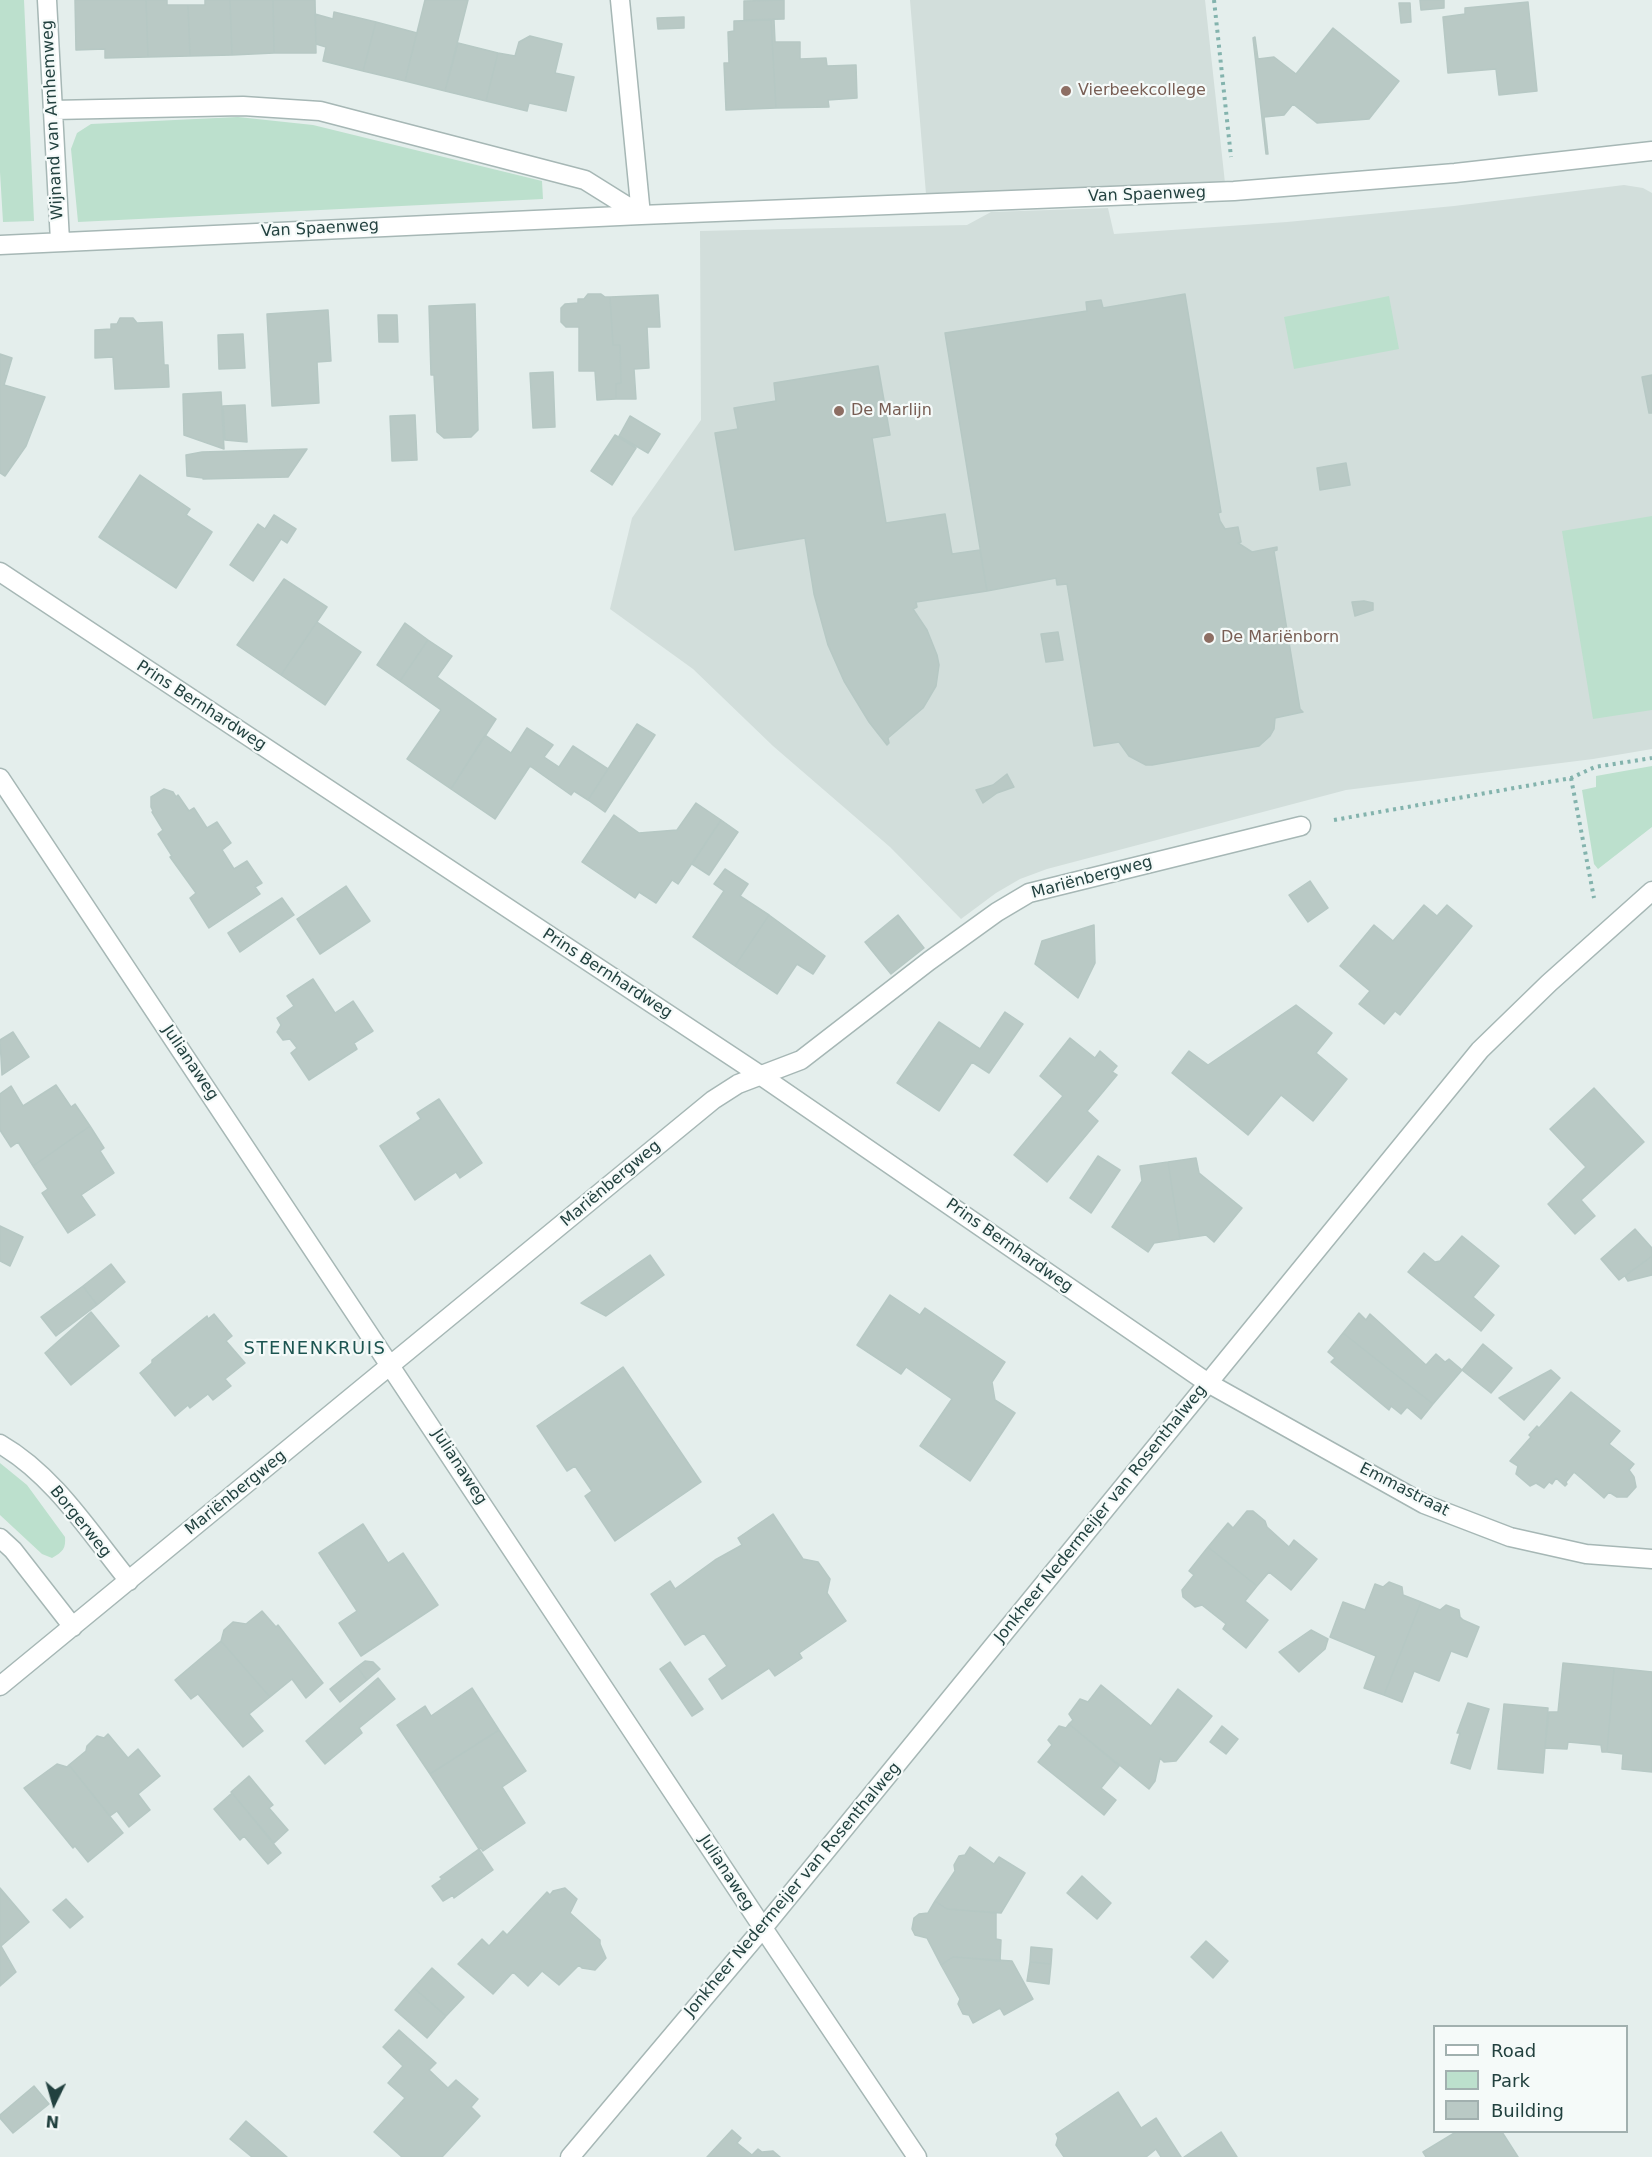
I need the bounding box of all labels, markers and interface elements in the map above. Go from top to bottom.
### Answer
street label: Wijnand van Arnhemweg [38,20,68,220]
place label: Vierbeekcollege [1078,81,1206,101]
marker: Vierbeekcollege [1059,84,1073,98]
street label: Van Spaenweg [1088,183,1206,207]
street label: Van Spaenweg [261,216,379,242]
place label: De Marlijn [851,401,932,421]
marker: De Marlijn [832,404,846,418]
place label: De Mariënborn [1221,628,1339,648]
marker: De Mariënborn [1202,631,1216,645]
street label: Prins Bernhardweg [133,657,269,755]
street label: Mariënbergweg [1030,853,1154,903]
street label: Prins Bernhardweg [539,925,675,1023]
street label: Julianaweg [158,1022,222,1104]
street label: Mariënbergweg [557,1137,665,1231]
street label: Prins Bernhardweg [942,1195,1076,1297]
district label: STENENKRUIS [244,1338,386,1360]
street label: Jonkheer Nedermeijer van Rosenthalweg [991,1381,1211,1647]
street label: Julianaweg [427,1425,491,1509]
street label: Mariënbergweg [182,1446,290,1540]
street label: Emmastraat [1356,1459,1452,1521]
street label: Borgerweg [45,1482,115,1562]
street label: Jonkheer Nedermeijer van Rosenthalweg [681,1759,905,2021]
street label: Julianaweg [694,1831,758,1915]
legend [1433,2025,1628,2133]
text: Road [1491,2040,1536,2061]
text: Park [1491,2070,1530,2091]
north arrow [24,2073,84,2133]
text: Building [1491,2100,1564,2121]
text: N [45,2111,60,2131]

